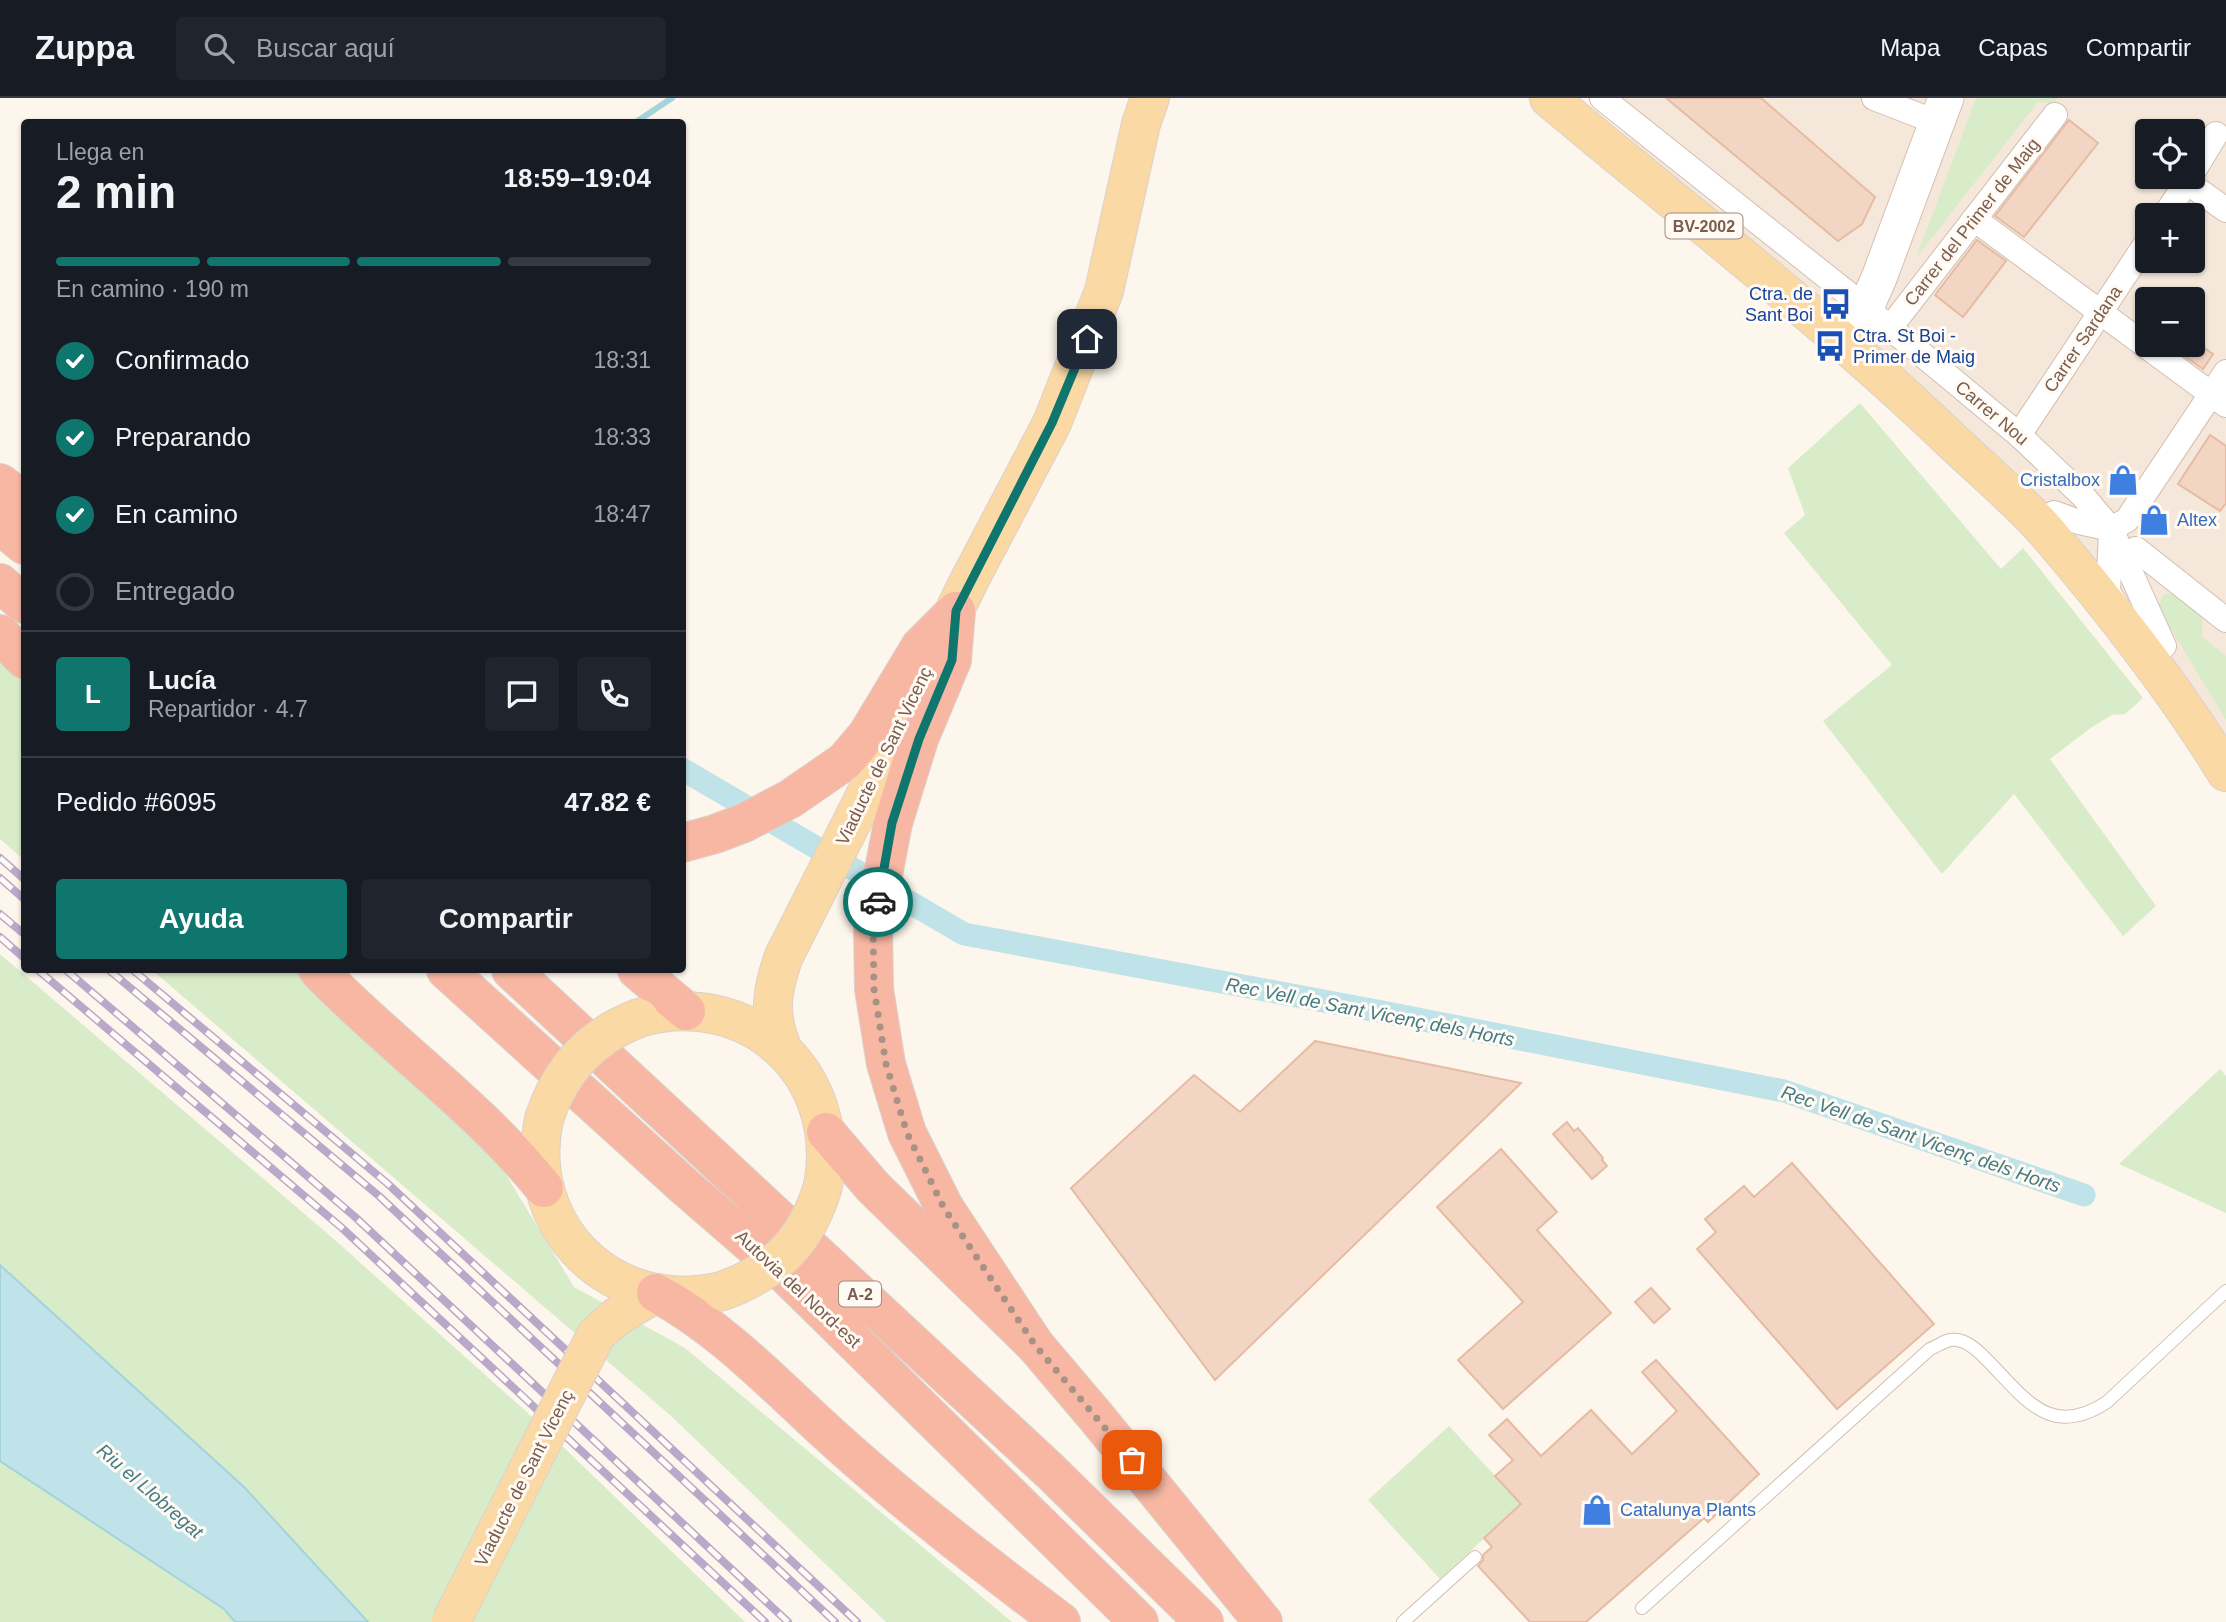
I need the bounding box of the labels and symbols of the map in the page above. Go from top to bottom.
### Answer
street label: Carrer del Primer de Maig [1900,134,2044,310]
road number: BV-2002 [1666,214,1742,238]
street label: Carrer Sardana [2040,281,2127,396]
place label: Ctra. de Sant Boi [1745,284,1813,325]
bus stop icon: Ctra. de Sant Boi [1819,287,1853,321]
pin [1057,309,1117,369]
place label: Ctra. St Boi - Primer de Maig [1853,326,1975,367]
bus stop icon: Ctra. St Boi - Primer de Maig [1813,329,1847,363]
street label: Carrer Nou [1951,377,2033,449]
shop icon: Cristalbox [2106,463,2140,497]
place label: Cristalbox [2020,470,2100,490]
shop icon: Altex [2137,503,2171,537]
place label: Altex [2177,510,2217,530]
street label: Viaducte de Sant Vicenç [832,664,936,848]
courier [843,867,913,937]
water label: Rec Vell de Sant Vicenç dels Horts [1224,974,1517,1050]
water label: Rec Vell de Sant Vicenç dels Horts [1779,1081,2064,1197]
street label: Autovia del Nord-est [732,1226,864,1352]
road number: A-2 [839,1282,881,1306]
street label: Viaducte de Sant Vicenç [471,1386,577,1570]
pin [1102,1430,1162,1490]
water label: Riu el Llobregat [93,1439,208,1543]
shop icon: Catalunya Plants [1580,1493,1614,1527]
place label: Catalunya Plants [1620,1500,1756,1520]

